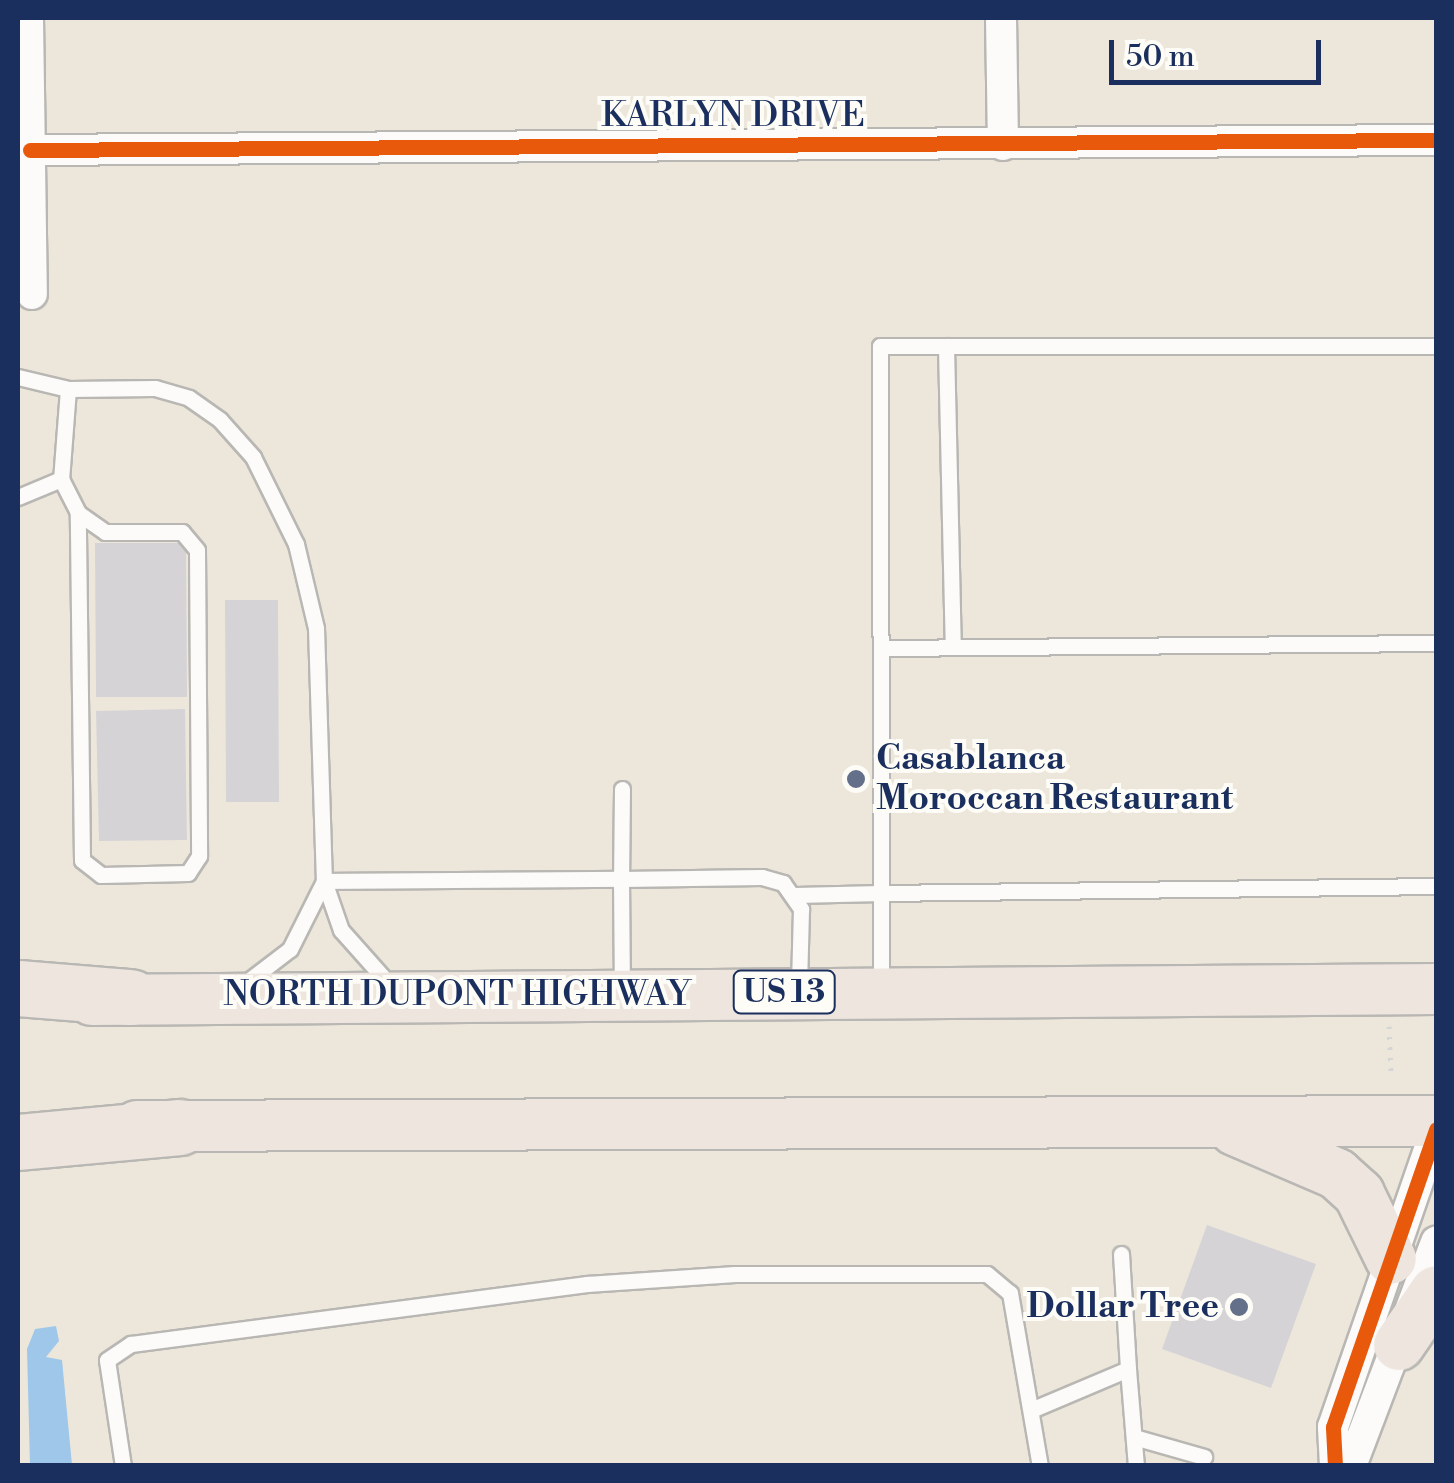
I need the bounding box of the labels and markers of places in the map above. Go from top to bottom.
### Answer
place label: Casablanca Moroccan Restaurant [876,738,1233,820]
marker: Casablanca Moroccan Restaurant [845,768,867,790]
place label: Dollar Tree [1027,1286,1219,1328]
marker: Dollar Tree [1228,1296,1250,1318]

